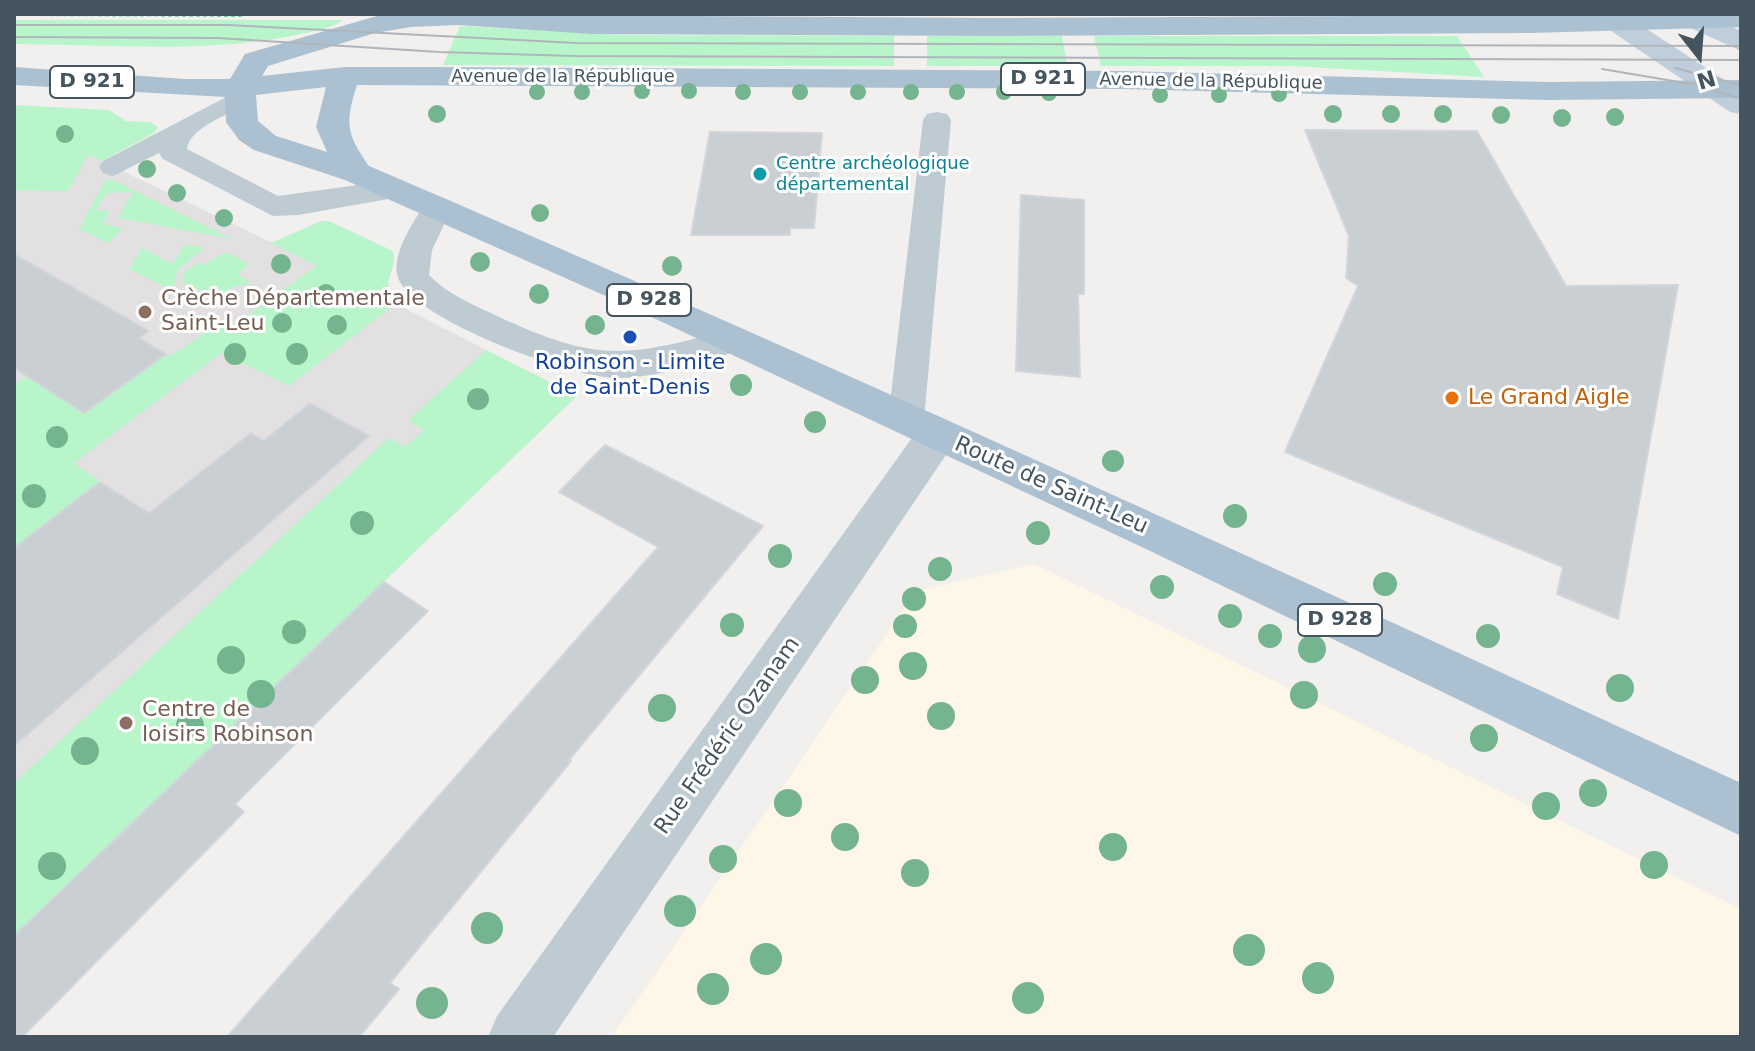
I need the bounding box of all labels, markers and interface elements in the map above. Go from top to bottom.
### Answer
north arrow [1659,16,1739,96]
road number: D 921 [1001,63,1085,95]
text: N [1694,65,1719,94]
road number: D 921 [50,66,134,98]
street label: Avenue de la République [451,66,675,88]
street label: Avenue de la République [1099,69,1323,95]
place label: Centre archéologique départemental [776,153,970,196]
marker: Centre archéologique départemental [751,165,769,183]
road number: D 928 [607,284,691,316]
place label: Crèche Départementale Saint-Leu [161,286,425,338]
marker: Crèche Départementale Saint-Leu [136,303,154,321]
marker: Robinson - Limite de Saint-Denis [621,328,639,346]
place label: Robinson - Limite de Saint-Denis [535,350,725,402]
place label: Le Grand Aigle [1468,385,1630,411]
marker: Le Grand Aigle [1443,389,1461,407]
street label: Route de Saint-Leu [950,431,1152,541]
road number: D 928 [1298,604,1382,636]
street label: Rue Frédéric Ozanam [650,632,806,840]
place label: Centre de loisirs Robinson [142,697,313,748]
marker: Centre de loisirs Robinson [117,714,135,732]

